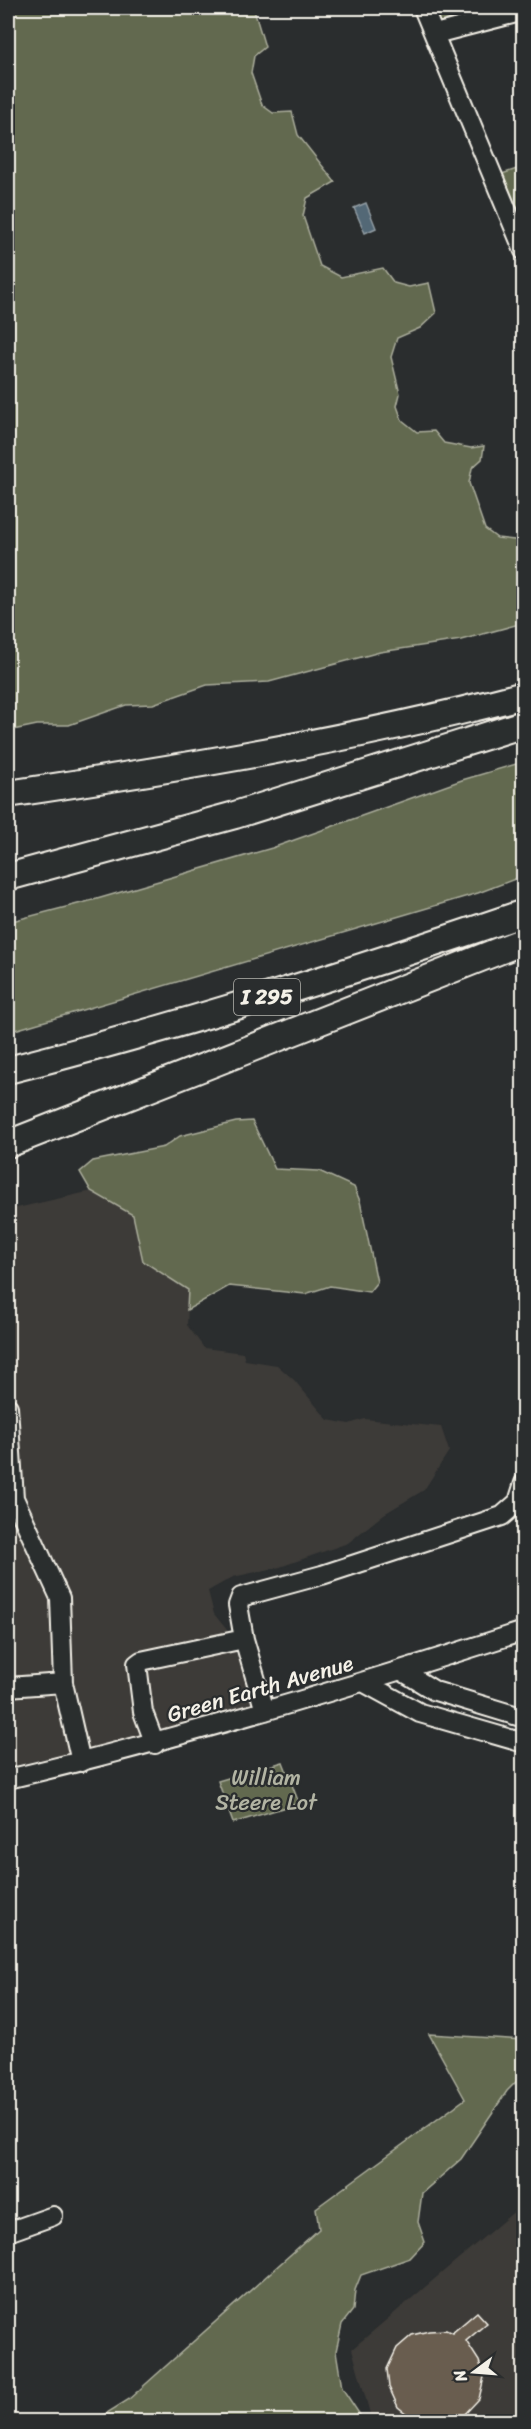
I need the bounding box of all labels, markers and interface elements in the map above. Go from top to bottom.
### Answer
road number: I 295 [234,979,300,1015]
street label: Green Earth Avenue [162,1643,358,1734]
park label: William Steere Lot [215,1758,318,1822]
north arrow [444,2342,504,2402]
text: N [444,2366,476,2386]

